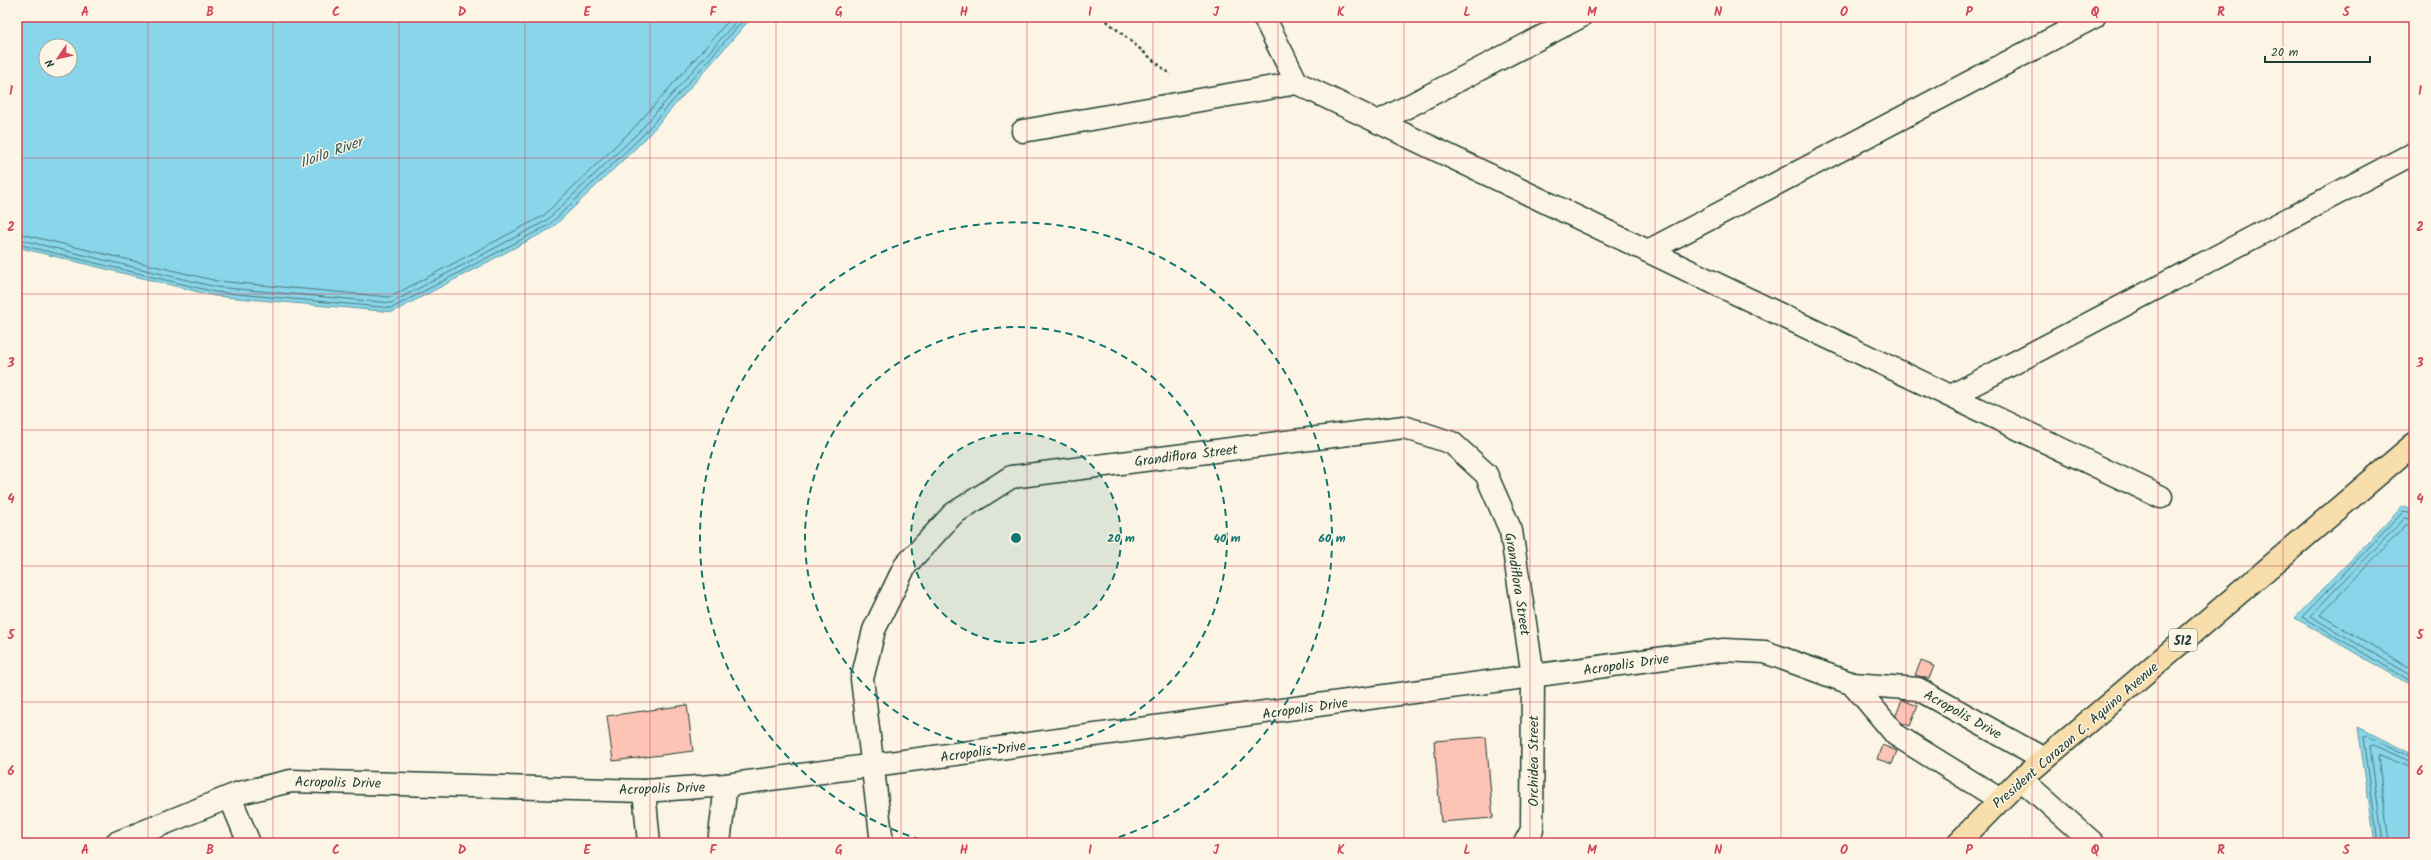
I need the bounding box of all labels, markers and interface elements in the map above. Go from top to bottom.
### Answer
text: A [81,2,89,23]
text: B [206,2,214,23]
text: C [332,2,340,23]
text: D [458,2,467,23]
text: E [583,2,591,23]
text: F [709,2,717,23]
text: G [835,2,843,23]
text: H [960,2,969,23]
text: I [1088,2,1092,23]
text: J [1213,2,1220,23]
text: K [1337,2,1345,23]
text: L [1463,2,1471,23]
text: M [1587,2,1597,23]
text: N [1714,2,1723,23]
text: O [1840,2,1848,23]
text: P [1965,2,1973,23]
text: Q [2091,2,2100,23]
text: R [2217,2,2225,23]
text: S [2342,2,2350,23]
north arrow [38,38,78,78]
scale bar [2265,38,2370,64]
text: 20 m [2271,43,2299,62]
text: N [41,55,60,71]
text: 1 [9,81,13,102]
text: 1 [2418,81,2422,102]
water label: Iloilo River [296,129,369,175]
text: 2 [7,217,15,238]
text: 2 [2416,217,2424,238]
text: 3 [6,353,15,374]
text: 3 [2415,353,2424,374]
street label: Grandiflora Street [1133,439,1240,473]
text: 4 [7,489,15,510]
text: 4 [2416,489,2424,510]
text: 20 m [1107,529,1135,548]
text: 40 m [1213,529,1241,548]
text: 60 m [1318,529,1346,548]
centre of rings [1009,531,1023,545]
street label: Grandiflora Street [1498,531,1536,638]
text: 5 [7,625,16,646]
text: 5 [2416,625,2425,646]
road number: 512 [2169,629,2197,651]
street label: Acropolis Drive [1582,648,1671,682]
street label: President Corazon C. Aquino Avenue [1988,657,2164,814]
street label: Acropolis Drive [1919,684,2006,746]
street label: Acropolis Drive [1261,692,1350,726]
street label: Orchidea Street [1523,715,1545,807]
street label: Acropolis Drive [939,735,1028,769]
text: 6 [7,761,15,782]
text: 6 [2416,761,2424,782]
street label: Acropolis Drive [295,771,382,795]
street label: Acropolis Drive [619,776,706,801]
text: A [81,840,89,860]
text: B [206,840,214,860]
text: C [332,840,340,860]
text: D [458,840,467,860]
text: E [583,840,591,860]
text: F [709,840,717,860]
text: G [835,840,843,860]
text: H [960,840,969,860]
text: I [1088,840,1092,860]
text: J [1213,840,1220,860]
text: K [1337,840,1345,860]
text: L [1463,840,1471,860]
text: M [1587,840,1597,860]
text: N [1714,840,1723,860]
text: O [1840,840,1848,860]
text: P [1965,840,1973,860]
text: Q [2091,840,2100,860]
text: R [2217,840,2225,860]
text: S [2342,840,2350,860]

